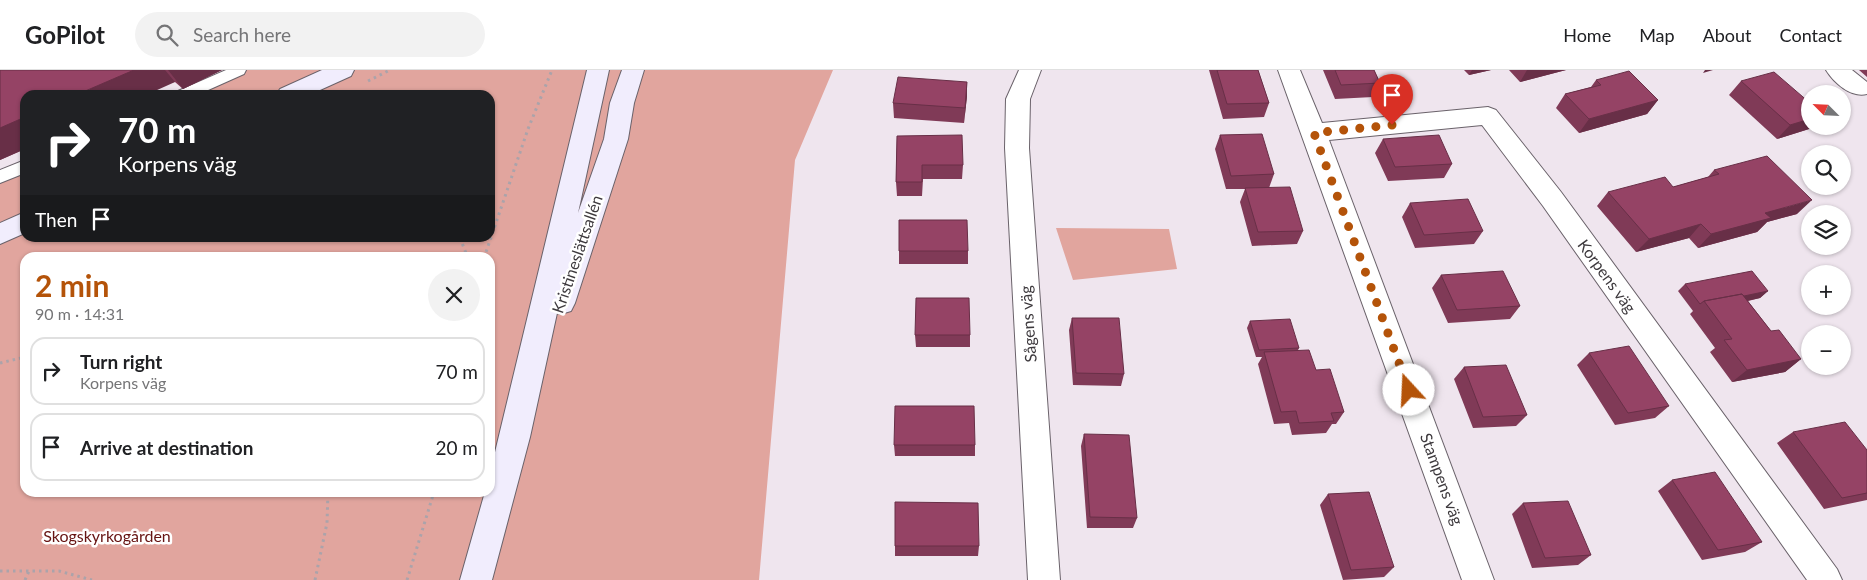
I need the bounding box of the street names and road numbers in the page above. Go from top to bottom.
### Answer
street label: Kristineslättsallén [547,192,606,315]
street label: Korpens väg [1574,235,1640,316]
street label: Sågens väg [1015,285,1040,363]
street label: Stampens väg [1417,430,1468,527]

